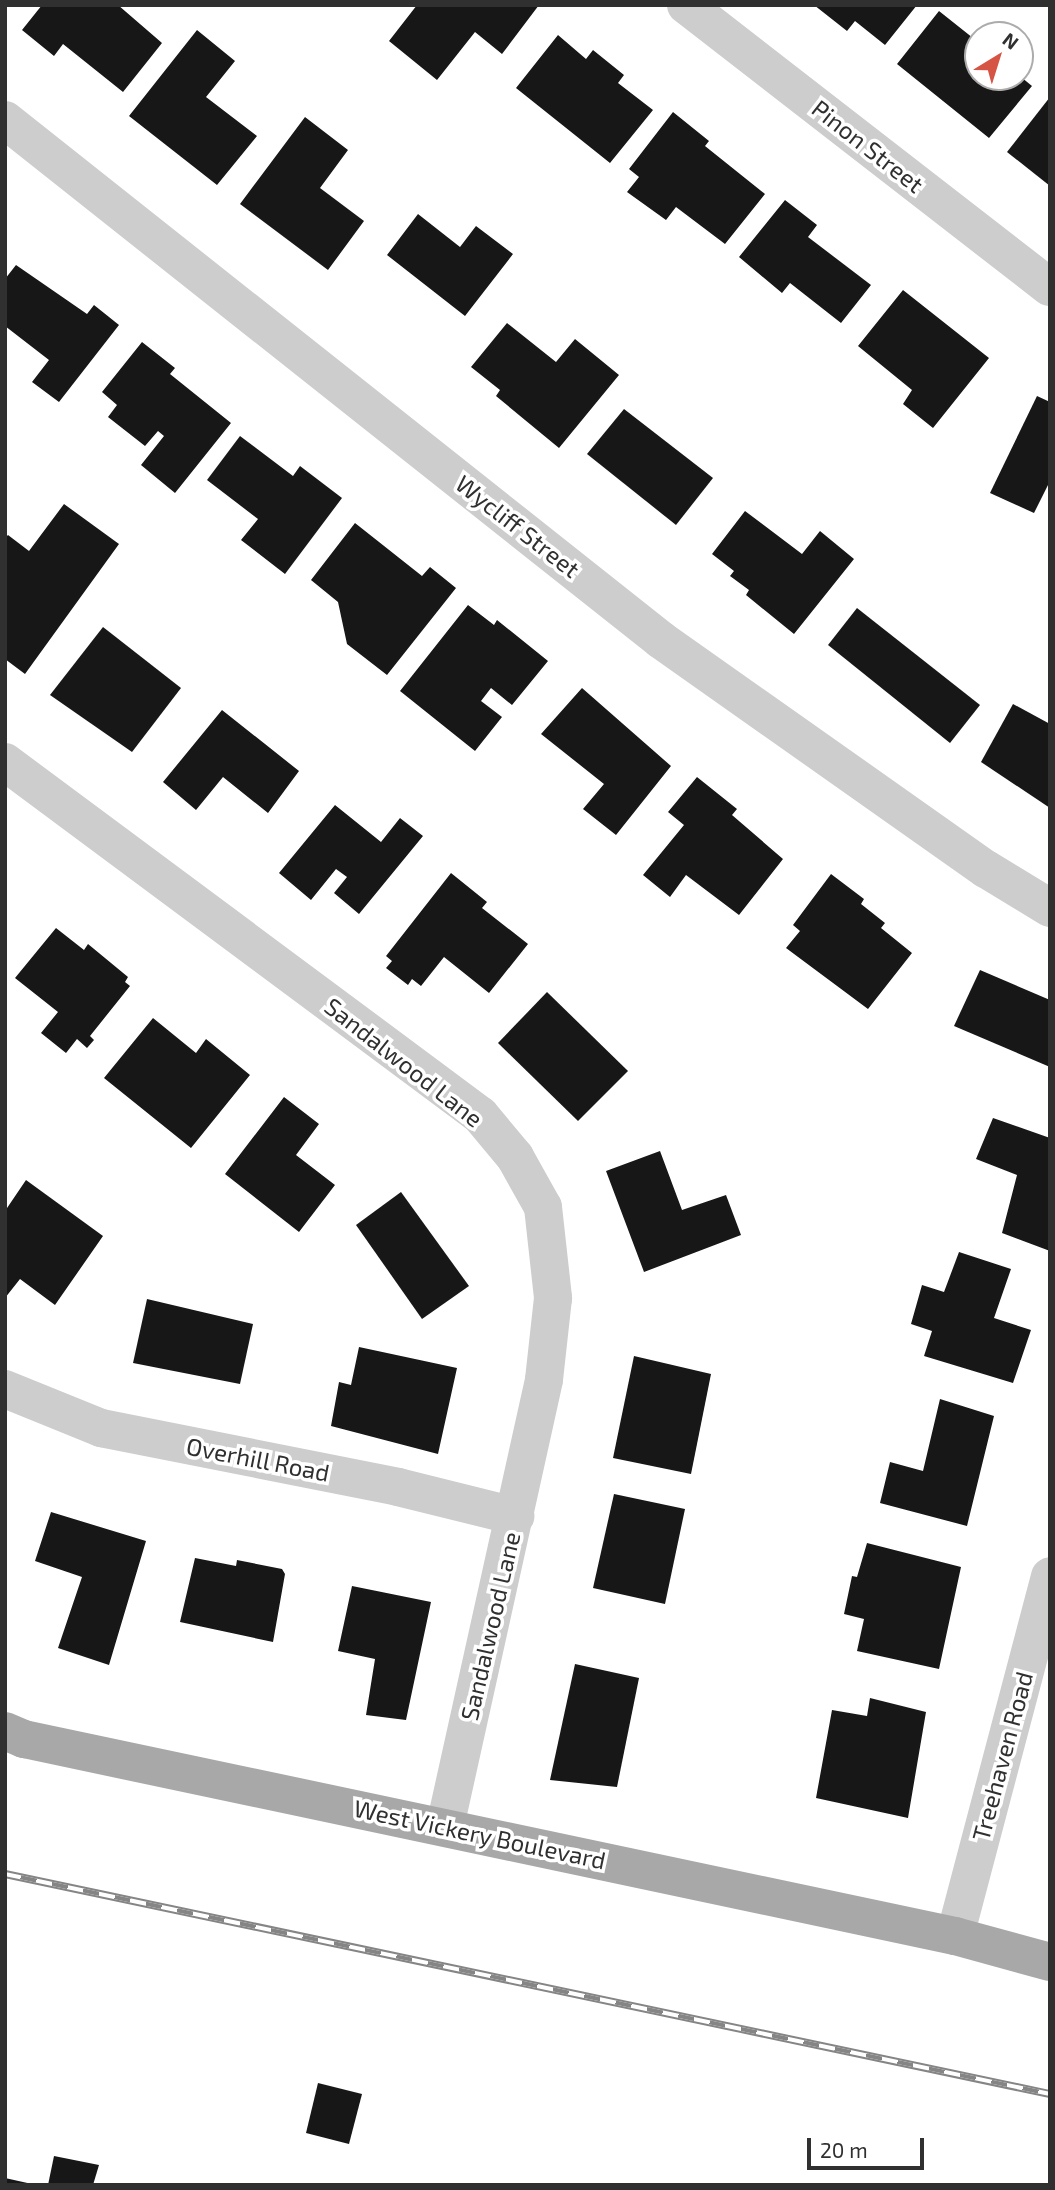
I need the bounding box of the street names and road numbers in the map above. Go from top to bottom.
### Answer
street label: Pinon Street [806,94,930,198]
street label: Wycliff Street [450,469,586,583]
street label: Sandalwood Lane [319,991,489,1133]
street label: Overhill Road [184,1431,332,1487]
street label: Sandalwood Lane [454,1529,526,1723]
street label: Treehaven Road [966,1668,1038,1844]
street label: West Vickery Boulevard [351,1793,609,1875]

